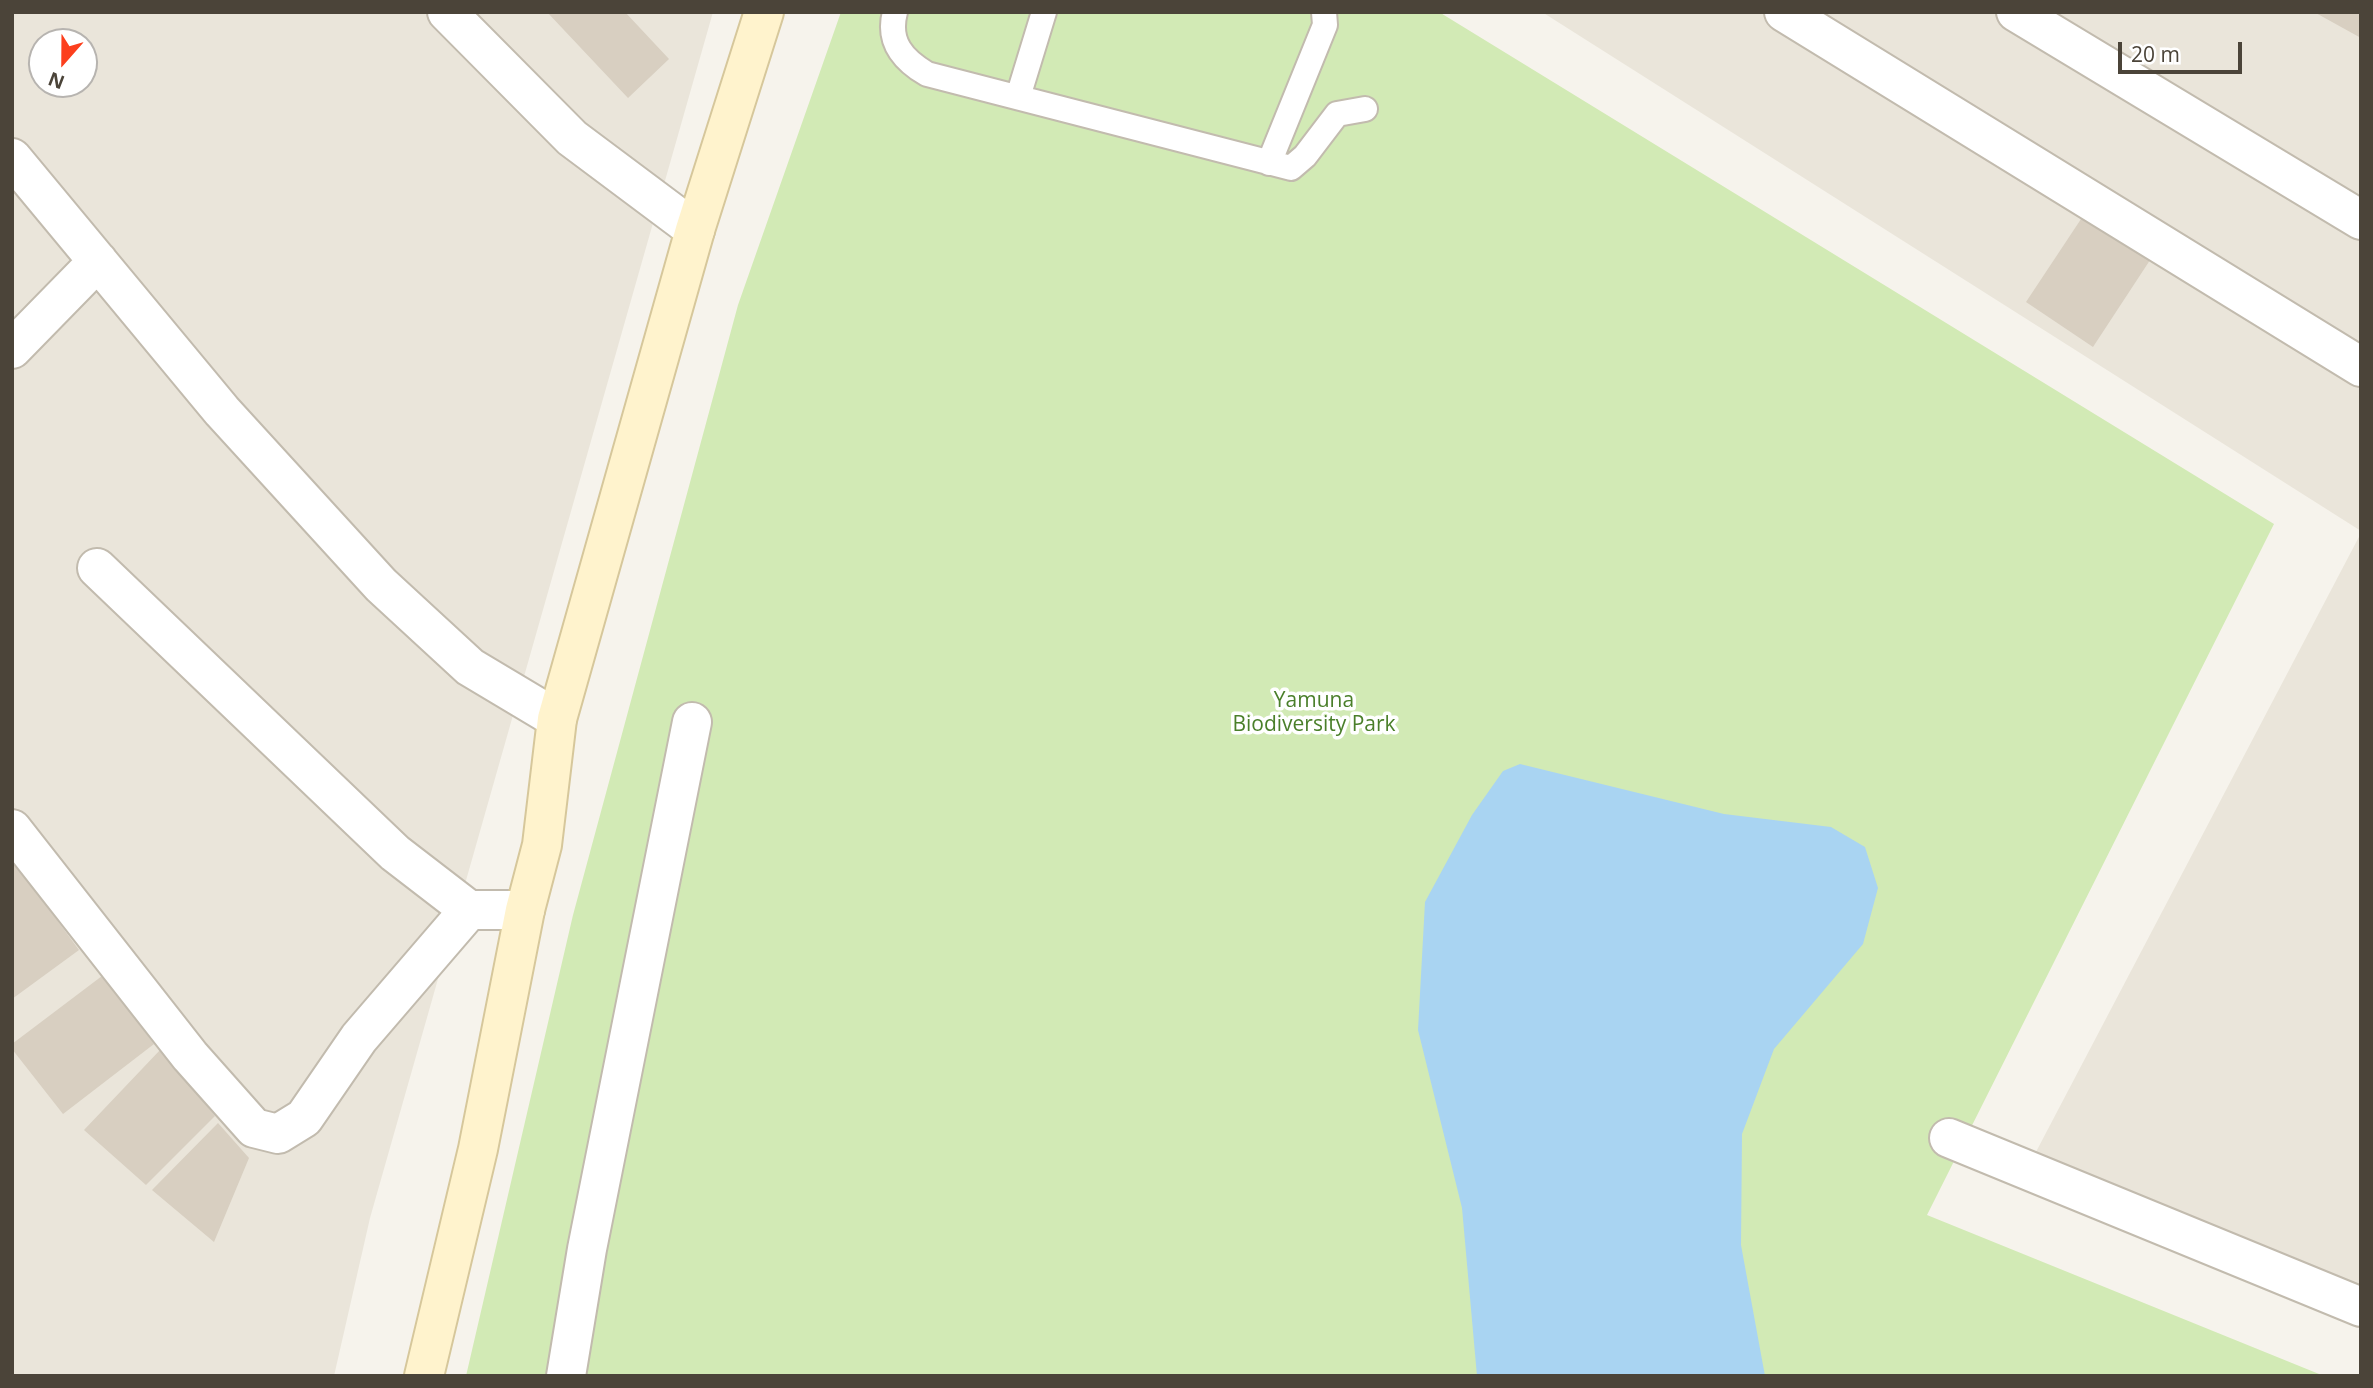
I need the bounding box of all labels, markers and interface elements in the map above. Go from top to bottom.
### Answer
north arrow [28,28,98,98]
scale bar [2121,28,2245,72]
text: 20 m [2131,40,2180,68]
text: N [44,66,68,96]
park label: Yamuna Biodiversity Park [1232,688,1396,738]

